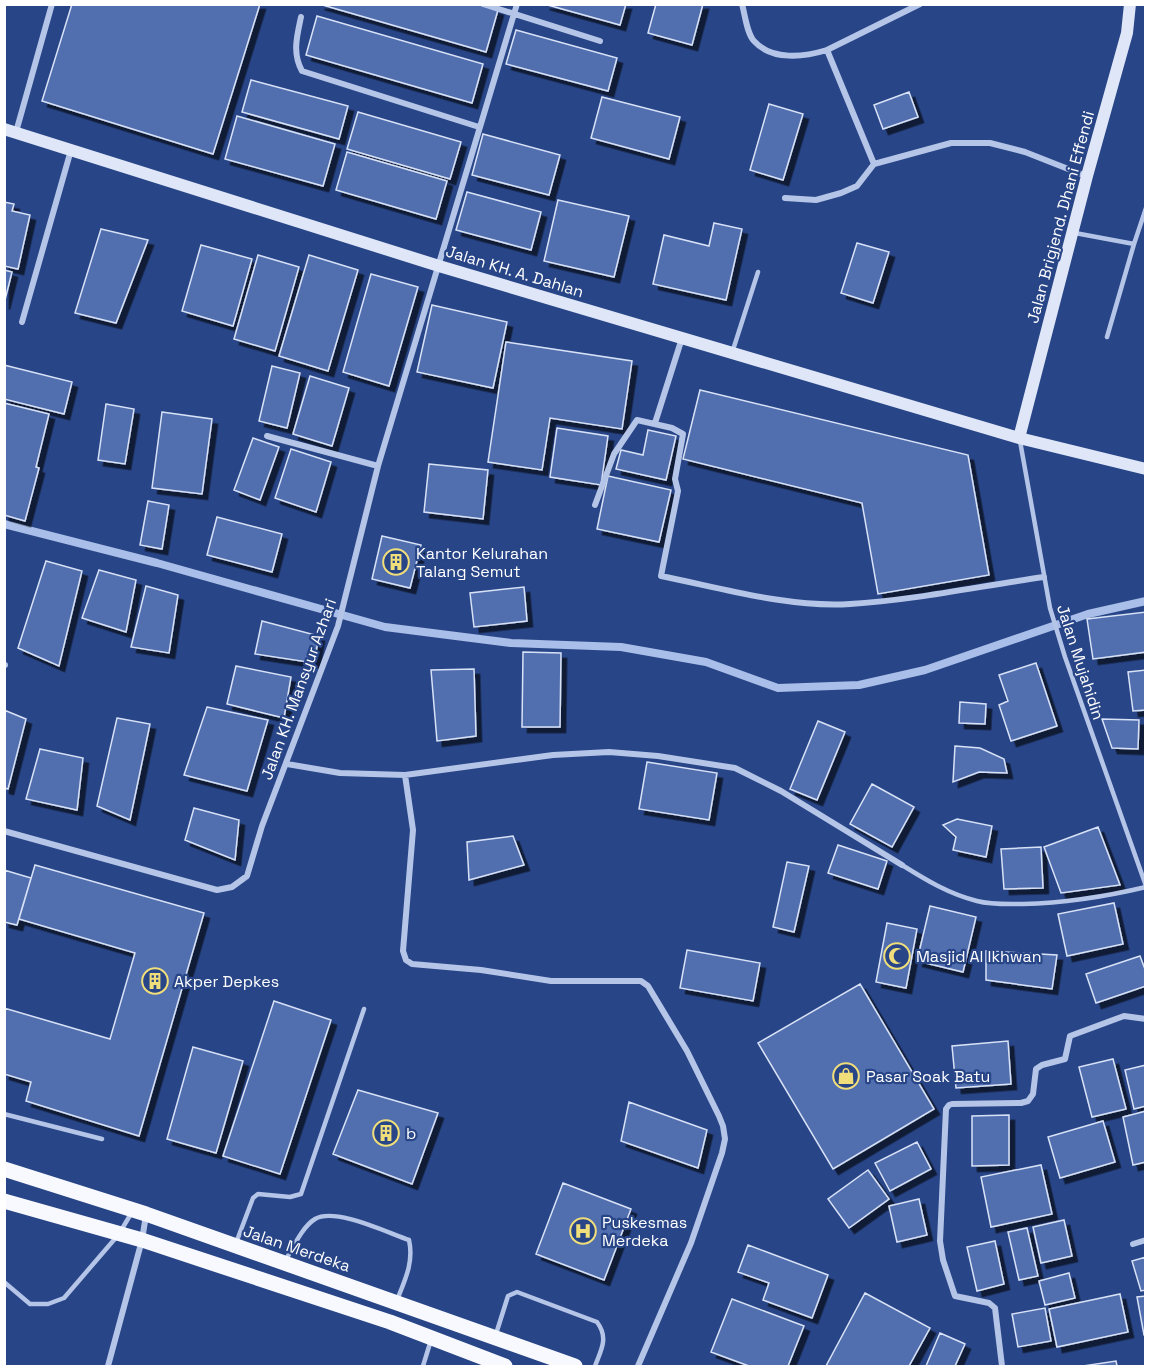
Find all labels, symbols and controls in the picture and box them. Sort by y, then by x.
street label: Jalan Brigjend. Dhani Effendi [1022,109,1099,326]
street label: Jalan KH. A. Dahlan [443,240,586,302]
place label: Kantor Kelurahan Talang Semut [416,543,548,582]
building icon: Kantor Kelurahan Talang Semut [381,547,411,577]
street label: Jalan KH. Mansyur Azhari [256,596,341,783]
street label: Jalan Mujahidin [1052,602,1109,722]
mosque icon: Masjid Al Ikhwan [882,941,912,971]
place label: Masjid Al Ikhwan [916,946,1042,967]
building icon: Akper Depkes [140,966,170,996]
place label: Akper Depkes [174,971,279,992]
shop icon: Pasar Soak Batu [831,1061,861,1091]
place label: Pasar Soak Batu [866,1066,990,1087]
building icon: b [371,1118,401,1148]
place label: b [406,1123,416,1144]
place label: Puskesmas Merdeka [602,1212,687,1251]
hospital icon: Puskesmas Merdeka [568,1216,598,1246]
street label: Jalan Merdeka [241,1220,353,1277]

